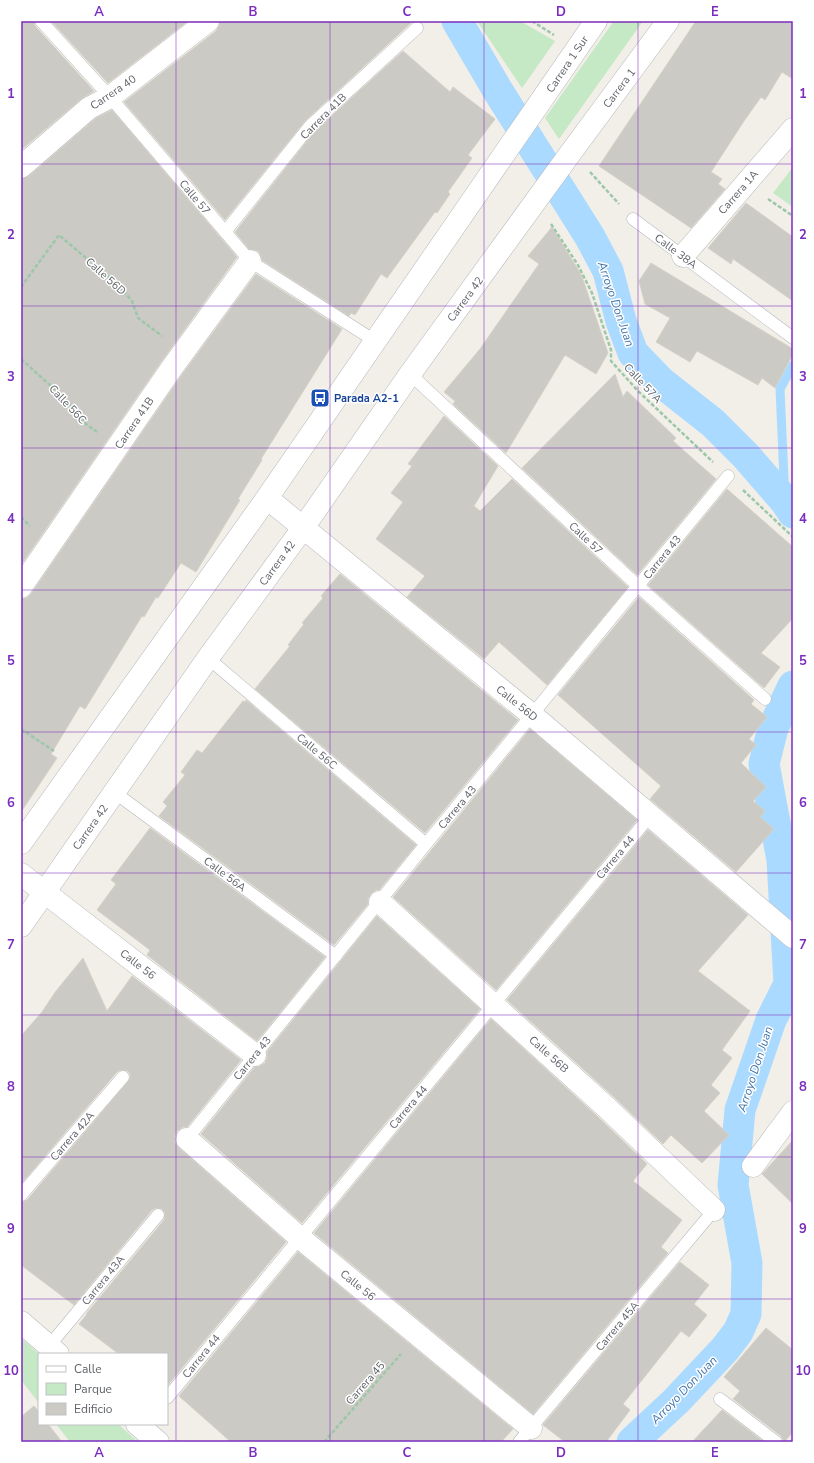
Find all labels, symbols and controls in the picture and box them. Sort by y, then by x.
text: A [94,3,104,21]
text: B [249,3,258,21]
text: C [403,3,412,21]
text: D [556,3,566,21]
text: E [711,3,719,21]
street label: Carrera 1 Sur [543,33,592,96]
street label: Carrera 1 [600,65,639,111]
street label: Carrera 40 [87,71,140,113]
text: 1 [7,85,15,103]
text: 1 [799,85,807,103]
street label: Carrera 41B [297,90,350,143]
street label: Carrera 1A [715,167,762,218]
street label: Calle 57 [176,177,214,218]
text: 2 [7,226,15,244]
text: 2 [799,226,807,244]
street label: Calle 38A [651,231,700,272]
street label: Calle 56D [82,254,129,299]
water label: Arroyo Don Juan [594,258,638,349]
street label: Carrera 42 [444,274,487,325]
street label: Calle 57A [620,360,665,407]
text: 3 [7,368,15,386]
text: 3 [799,368,807,386]
street label: Calle 56C [46,381,90,427]
bus stop icon: Parada A2-1 [309,387,331,409]
place label: Parada A2-1 [334,391,399,406]
street label: Carrera 41B [111,394,157,452]
text: 4 [7,510,15,528]
text: 4 [799,510,807,528]
street label: Calle 57 [565,519,606,558]
street label: Carrera 43 [640,532,685,582]
street label: Carrera 42 [256,538,299,589]
text: 5 [7,652,15,670]
text: 5 [799,652,807,670]
street label: Calle 56D [493,682,541,725]
street label: Calle 56C [293,730,340,773]
street label: Carrera 43 [435,782,480,832]
text: 6 [7,794,15,812]
text: 6 [799,794,807,812]
street label: Carrera 42 [69,802,112,853]
street label: Carrera 44 [593,832,638,882]
street label: Calle 56A [200,854,249,895]
text: 7 [7,936,15,954]
text: 7 [799,936,807,954]
street label: Calle 56 [117,946,159,983]
water label: Arroyo Don Juan [733,1024,776,1115]
street label: Calle 56B [526,1032,572,1076]
street label: Carrera 43 [230,1033,275,1083]
text: 8 [7,1078,15,1096]
text: 8 [799,1078,807,1096]
street label: Carrera 44 [386,1082,431,1132]
street label: Carrera 42A [47,1109,98,1164]
text: 9 [7,1220,15,1238]
text: 9 [799,1220,807,1238]
street label: Carrera 43A [79,1252,128,1309]
street label: Calle 56 [337,1267,379,1304]
street label: Carrera 45A [592,1298,643,1354]
street label: Carrera 44 [179,1331,224,1381]
water label: Arroyo Don Juan [647,1352,721,1428]
legend [38,1353,168,1425]
street label: Carrera 45 [343,1358,389,1408]
text: Calle [74,1361,102,1377]
text: 10 [3,1362,19,1380]
text: 10 [795,1362,811,1380]
text: Parque [74,1381,112,1397]
text: Edificio [74,1401,113,1417]
text: A [94,1444,104,1462]
text: B [249,1444,258,1462]
text: C [403,1444,412,1462]
text: D [556,1444,566,1462]
text: E [711,1444,719,1462]

